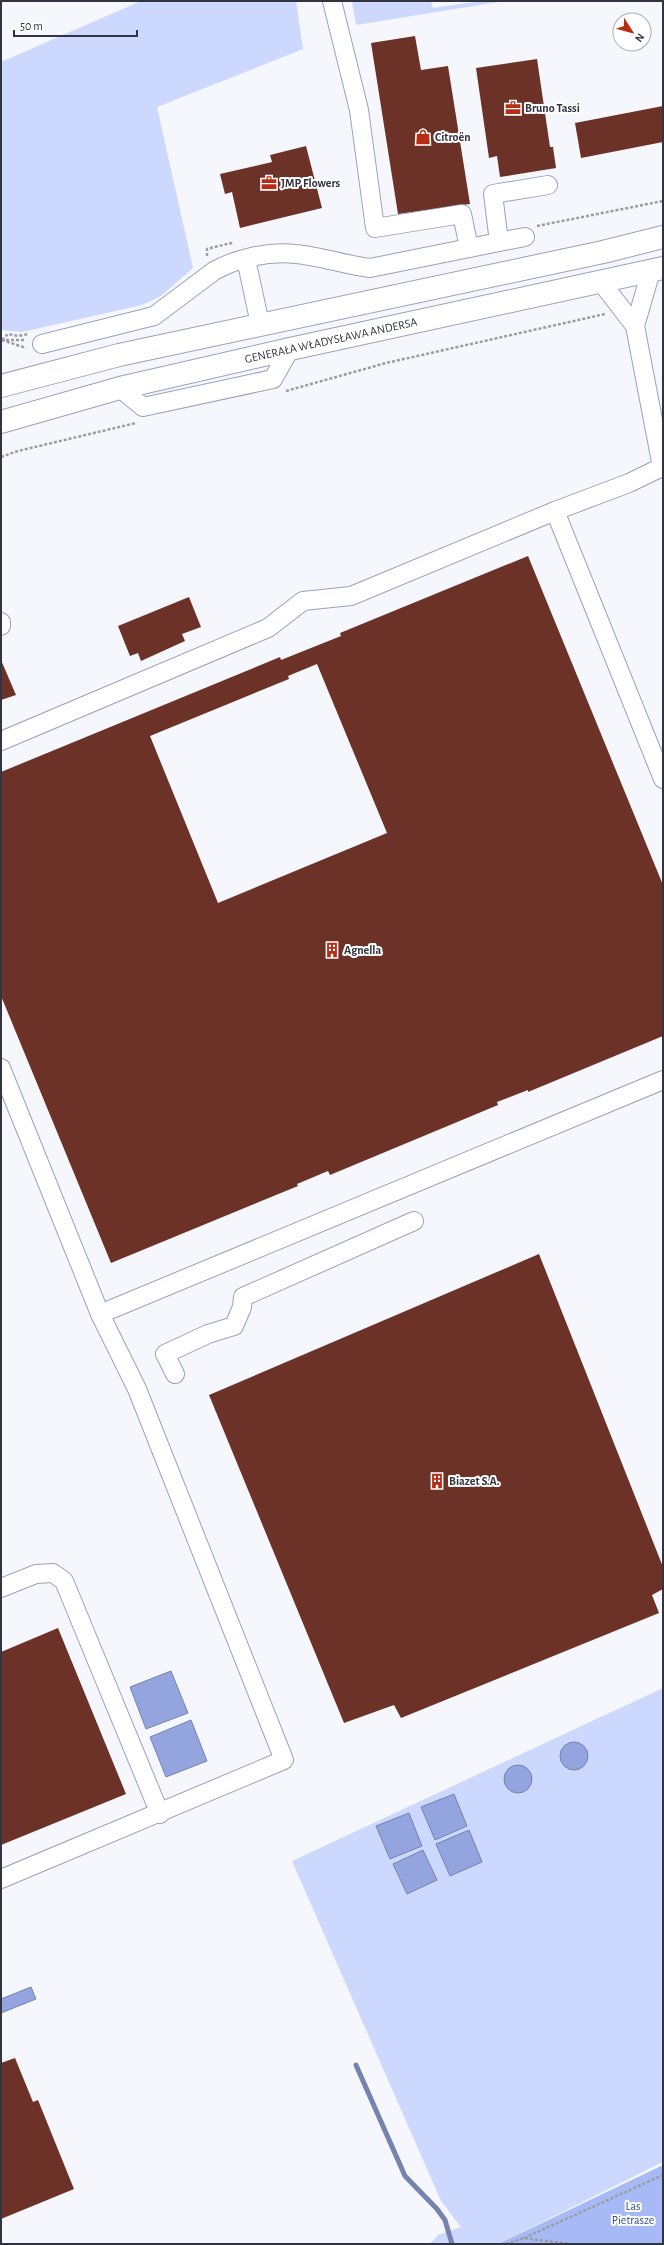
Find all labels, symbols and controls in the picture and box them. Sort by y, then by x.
scale bar [14,12,137,38]
north arrow [612,12,652,52]
text: 50 m [20,20,43,32]
text: N [633,31,646,44]
office icon: Bruno Tassi [504,99,522,117]
place label: Bruno Tassi [525,102,580,114]
shop icon: Citroën [414,128,432,146]
place label: Citroën [435,131,471,143]
office icon: JMP Flowers [260,174,278,192]
place label: JMP Flowers [281,177,341,189]
street label: GENERAŁA WŁADYSŁAWA ANDERSA [244,316,418,365]
building icon: Agnella [323,941,341,959]
place label: Agnella [344,944,381,956]
building icon: Biazet S.A. [428,1472,446,1490]
place label: Biazet S.A. [449,1475,500,1487]
park label: Las Pietrasze [612,2200,654,2226]

